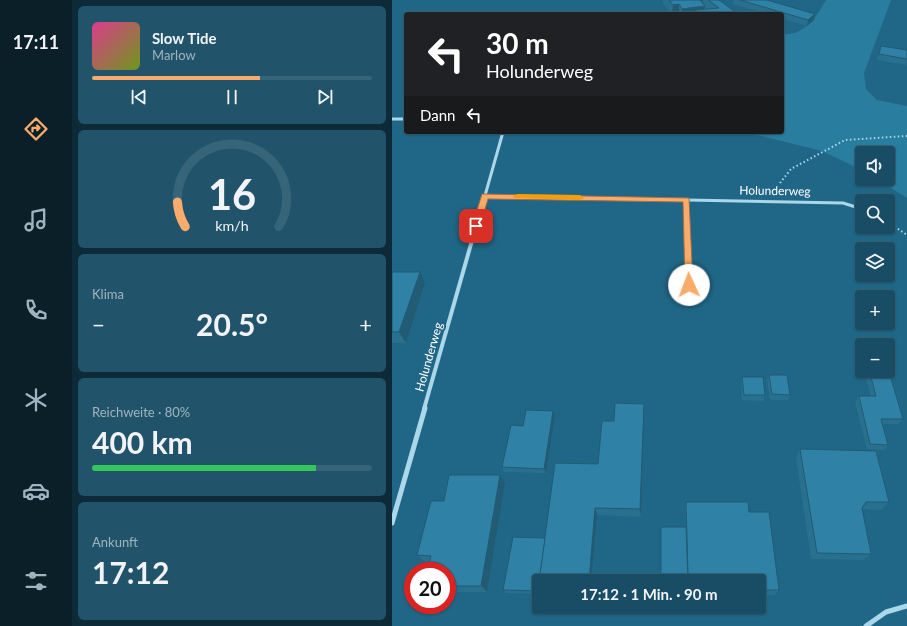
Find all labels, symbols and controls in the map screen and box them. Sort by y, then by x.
text: 30 m [486,26,549,60]
icon: left [420,28,472,80]
text: Slow Tide [152,29,217,47]
text: 17:11 [13,31,59,53]
text: Marlow [152,47,196,63]
text: Holunderweg [486,60,593,82]
icon: previous [128,86,150,108]
icon: pause [221,86,243,108]
icon: next [314,86,336,108]
icon: left [463,104,485,126]
text: Dann [420,106,455,124]
icon: directions [22,115,50,143]
map controls [855,146,895,378]
button: sound [855,146,895,186]
text: 16 [208,169,256,219]
street label: Holunderweg [739,182,811,199]
button: search [855,194,895,234]
icon: music [22,206,50,234]
pin [459,209,493,243]
icon: arrive [465,215,487,237]
text: km/h [215,217,249,234]
button: layers [855,242,895,282]
position arrow [668,264,710,306]
text: Klima [92,286,124,302]
button: + [855,290,895,330]
icon: phone [22,296,50,324]
text: 20.5° [196,306,268,342]
text: − [92,311,105,338]
text: + [359,311,372,338]
street label: Holunderweg [411,321,446,393]
button: − [855,338,895,378]
icon: climate [22,386,50,414]
text: Reichweite · 80% [92,404,190,420]
text: 400 km [92,424,193,460]
icon: car [22,477,50,505]
text: Ankunft [92,534,138,550]
text: 17:12 [92,554,169,590]
speed limit sign: 20 [404,562,456,614]
icon: filters [22,567,50,595]
text: 17:12 · 1 Min. · 90 m [580,585,718,603]

